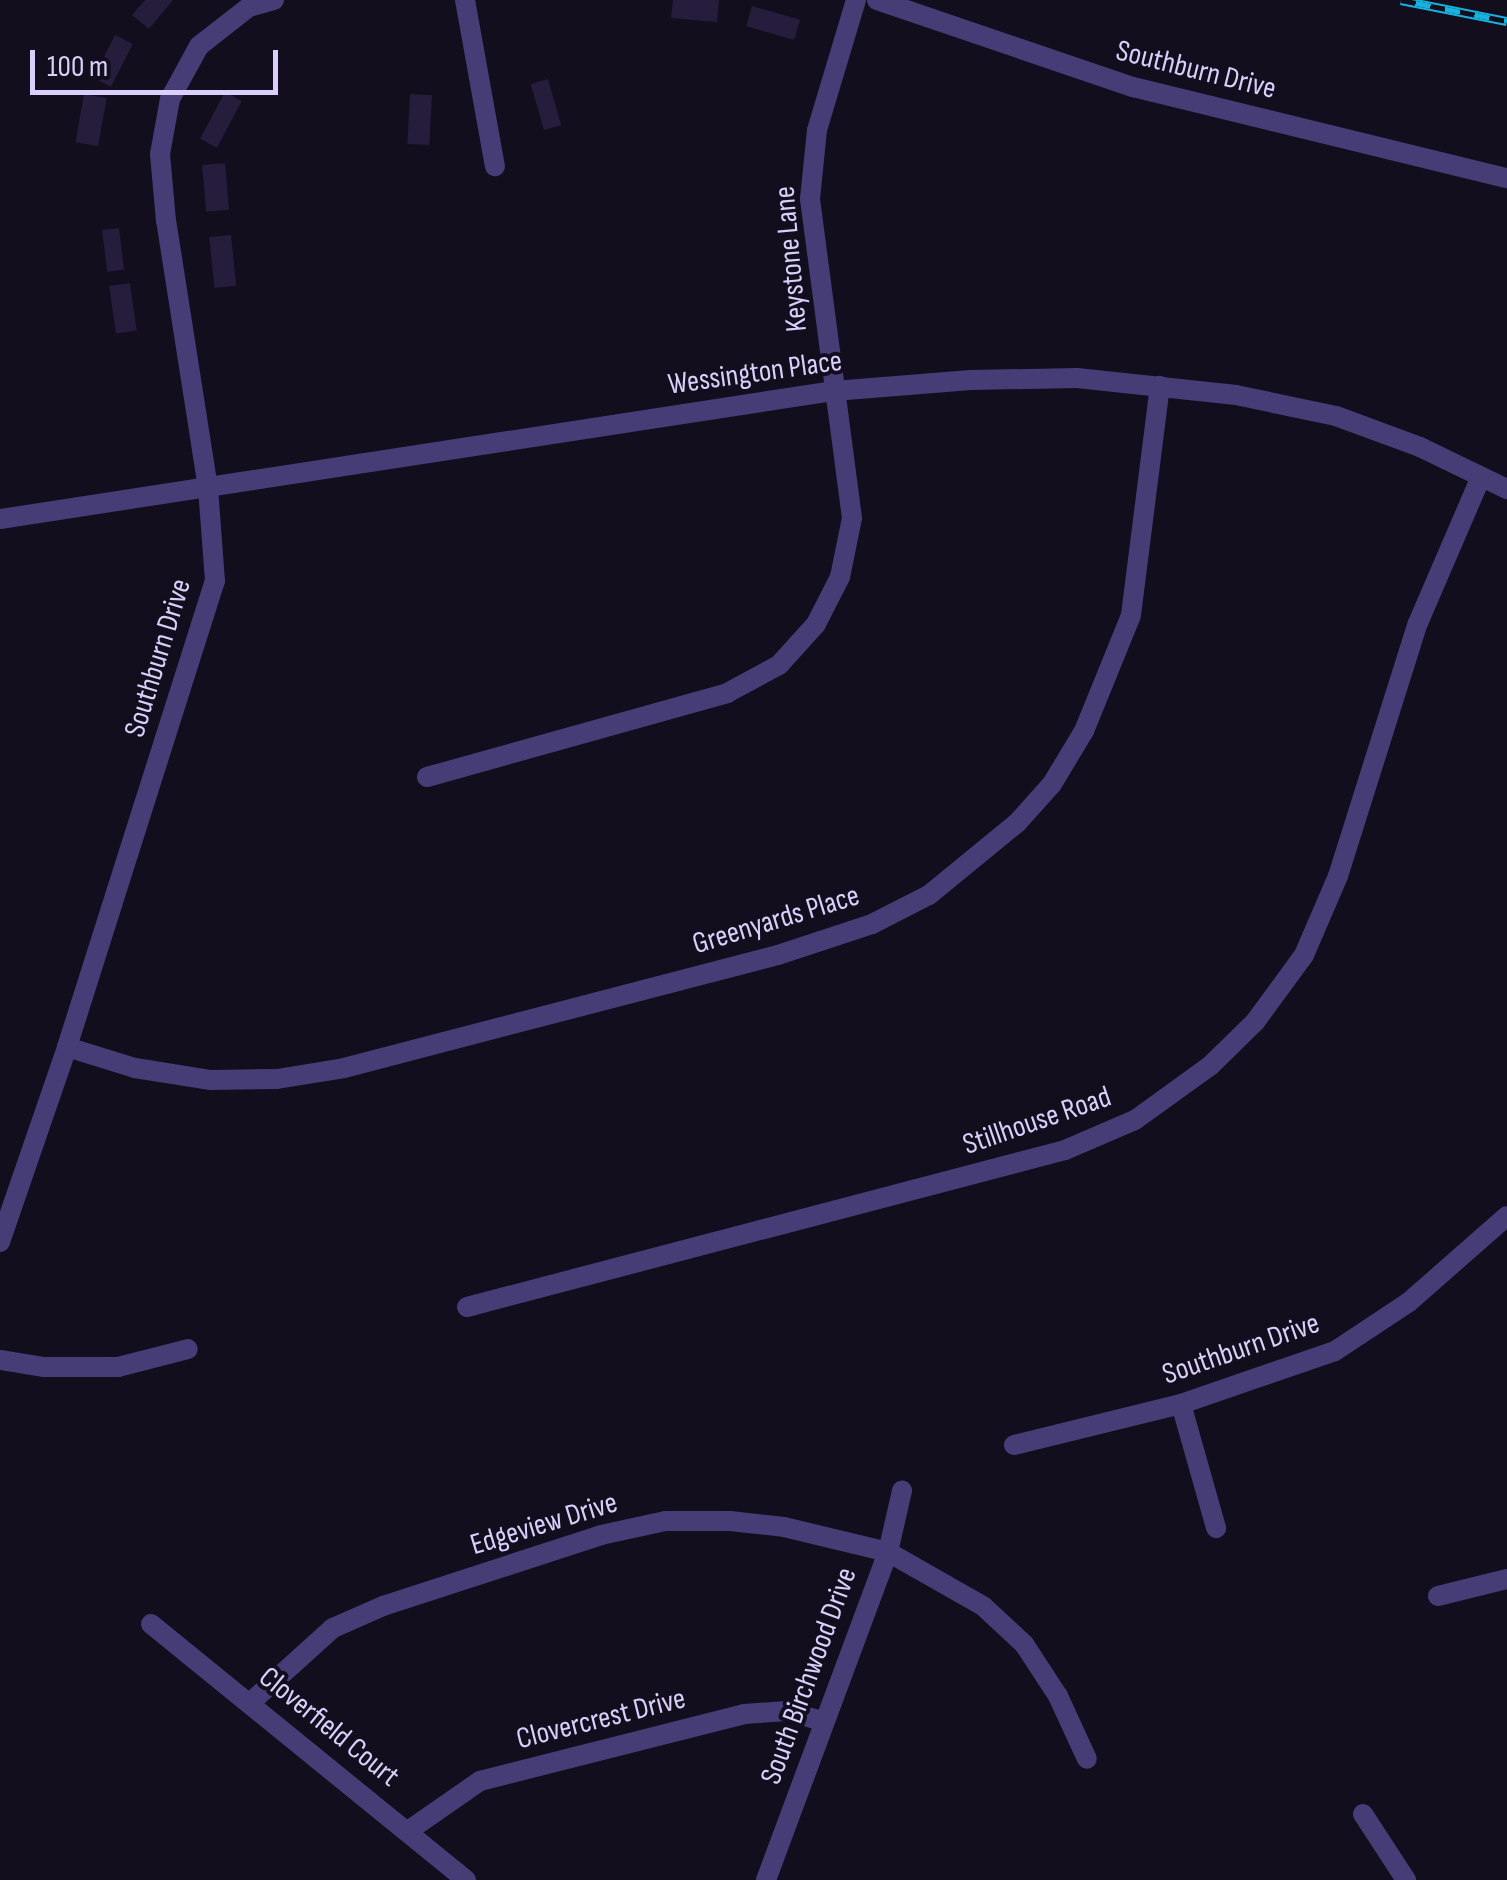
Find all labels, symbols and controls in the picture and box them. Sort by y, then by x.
scale bar [35,30,282,92]
street label: Southburn Drive [1112,33,1280,107]
text: 100 m [47,49,108,85]
street label: Keystone Lane [767,185,815,333]
street label: Wessington Place [666,343,844,403]
street label: Southburn Drive [117,575,199,741]
street label: Greenyards Place [688,878,864,962]
street label: Stillhouse Road [958,1079,1116,1163]
street label: Southburn Drive [1158,1305,1324,1393]
street label: Edgeview Drive [466,1485,622,1563]
street label: South Birchwood Drive [753,1563,865,1789]
street label: Cloverfield Court [252,1659,406,1795]
street label: Clovercrest Drive [513,1681,689,1757]

